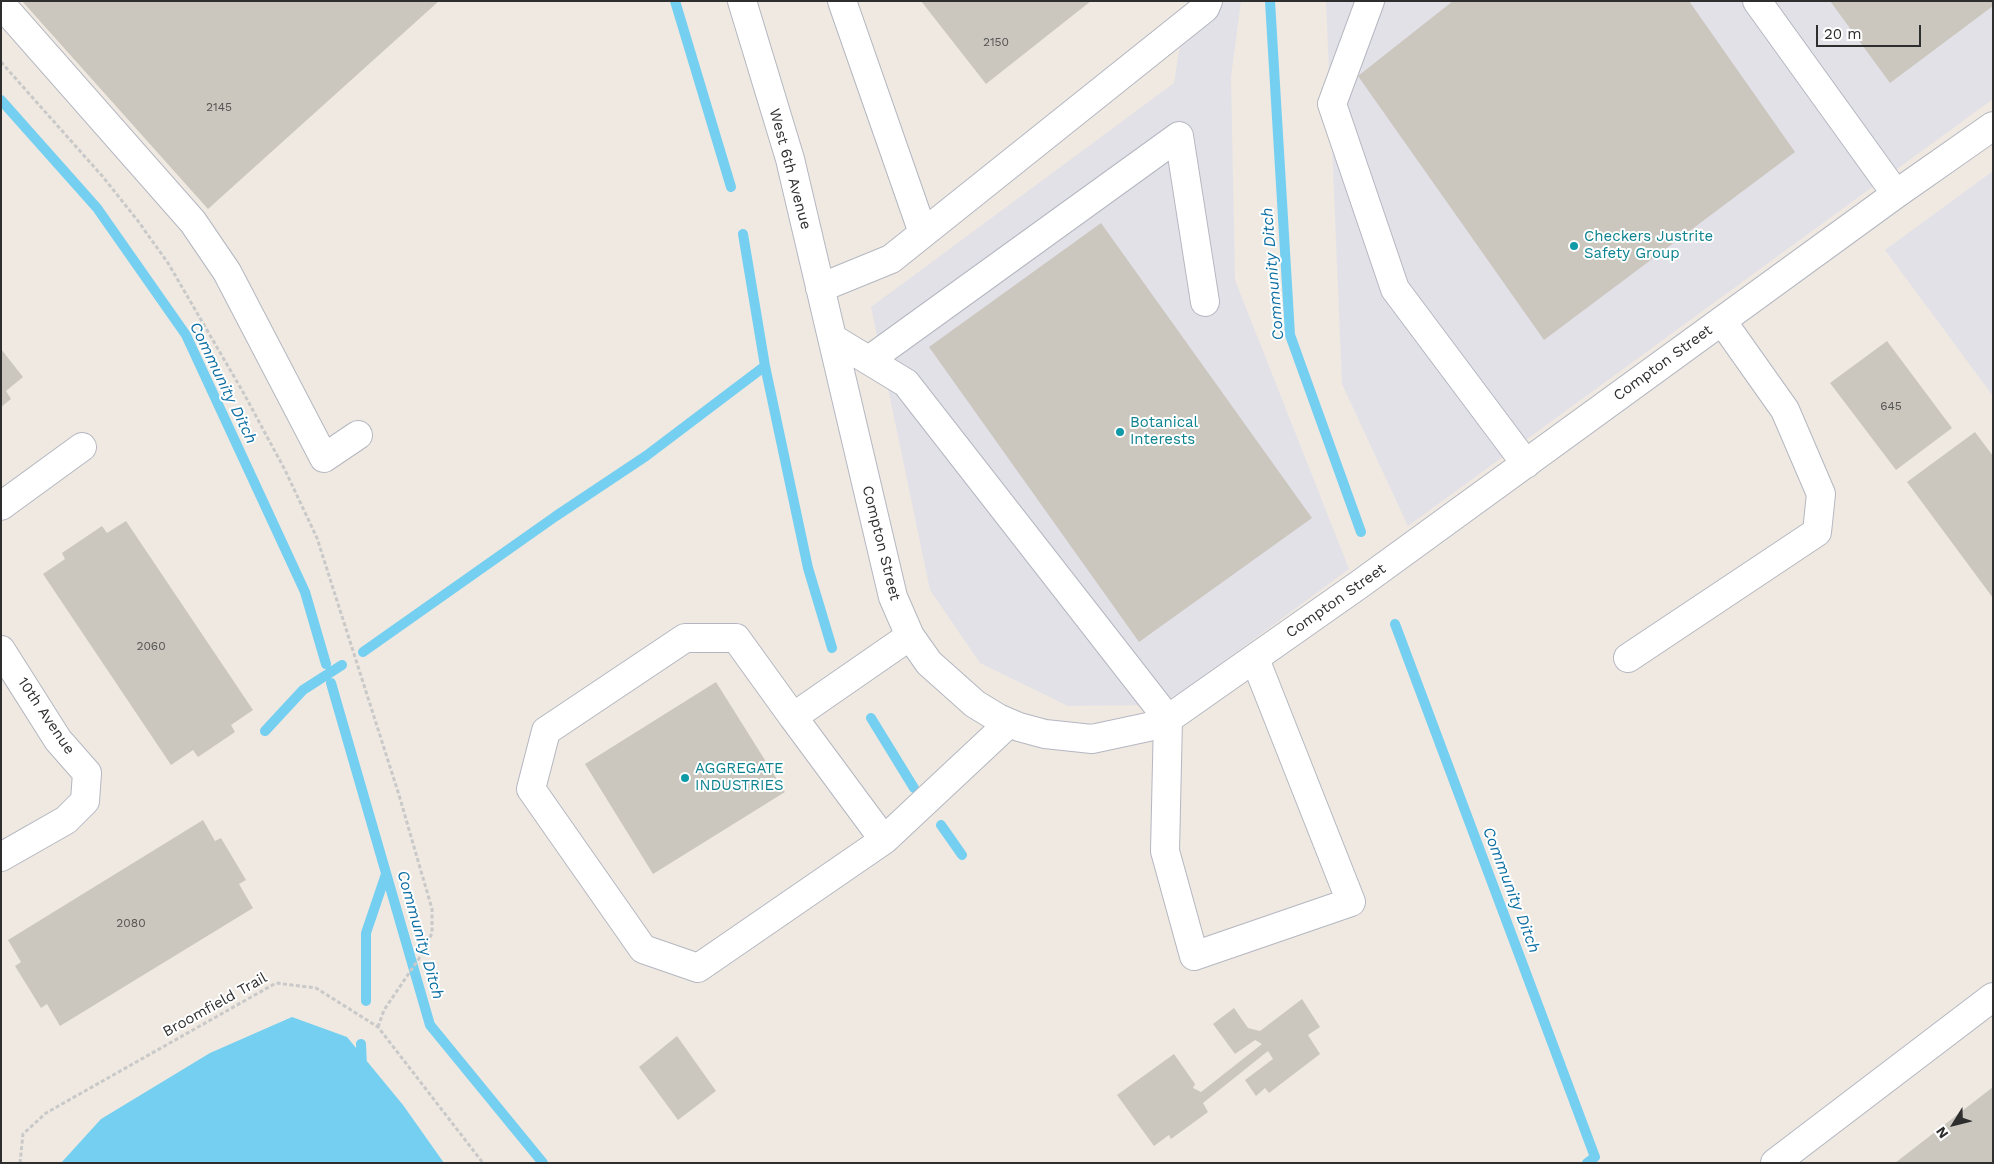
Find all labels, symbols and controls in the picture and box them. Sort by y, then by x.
scale bar [1819,15,1924,47]
text: 20 m [1824,25,1862,43]
house number: 2150 [983,35,1009,49]
house number: 2145 [206,100,232,114]
street label: West 6th Avenue [765,106,815,232]
water label: Community Ditch [1258,207,1288,341]
place label: Checkers Justrite Safety Group [1584,228,1713,263]
marker: Checkers Justrite Safety Group [1568,240,1580,252]
water label: Community Ditch [185,319,261,447]
street label: Compton Street [1610,321,1716,405]
house number: 645 [1880,399,1902,413]
place label: Botanical Interests [1130,414,1198,449]
marker: Botanical Interests [1114,426,1126,438]
street label: Compton Street [858,484,904,602]
street label: Compton Street [1283,560,1389,642]
house number: 2060 [136,639,166,653]
street label: 10th Avenue [14,674,78,758]
place label: AGGREGATE INDUSTRIES [695,760,784,795]
marker: AGGREGATE INDUSTRIES [679,772,691,784]
water label: Community Ditch [1478,824,1544,956]
water label: Community Ditch [392,868,448,1002]
house number: 2080 [116,916,146,930]
street label: Broomfield Trail [160,969,270,1041]
north arrow [1929,1099,1979,1149]
text: N [1932,1124,1951,1142]

